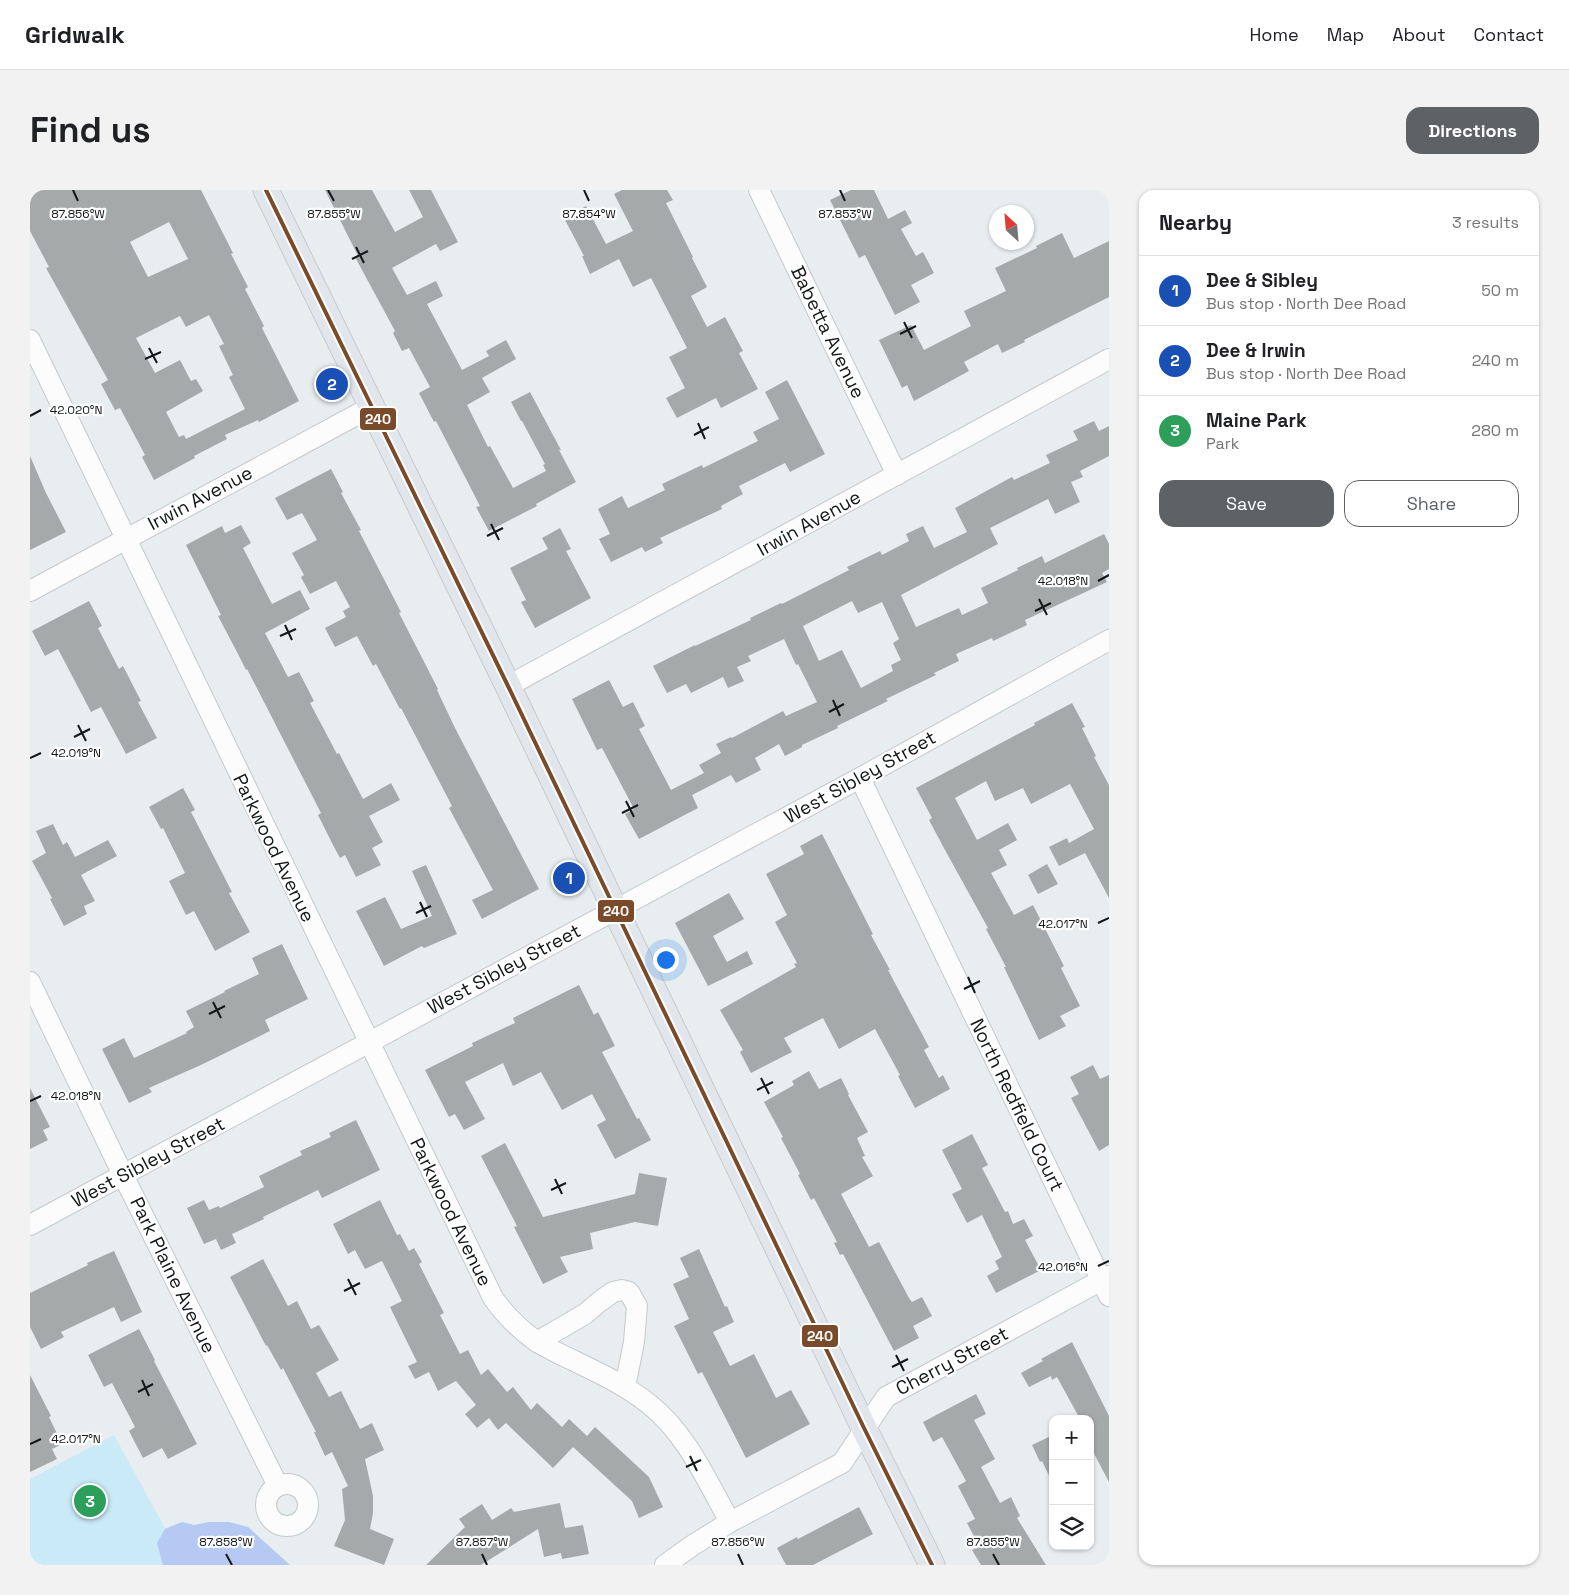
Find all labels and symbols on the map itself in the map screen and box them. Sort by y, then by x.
north arrow [989,205,1034,250]
text: 87.856°W [51,206,105,222]
text: 87.855°W [307,206,361,222]
text: 87.854°W [562,206,616,222]
text: 87.853°W [818,206,872,222]
street label: Babetta Avenue [785,262,871,402]
pin: 2 [316,365,348,403]
text: 42.020°N [50,402,102,418]
line badge: 240 [359,407,397,431]
text: 240 [365,410,391,428]
street label: Irwin Avenue [143,460,257,536]
street label: Irwin Avenue [753,484,865,562]
text: 42.018°N [1038,573,1088,589]
street label: West Sibley Street [780,725,940,829]
text: 42.019°N [51,745,101,761]
street label: Parkwood Avenue [227,770,321,926]
pin: 1 [553,859,585,897]
line badge: 240 [597,899,635,923]
text: 240 [603,902,629,920]
text: 42.017°N [1038,916,1088,932]
street label: West Sibley Street [423,918,585,1020]
your location [653,947,679,973]
street label: North Redfield Court [964,1014,1070,1196]
text: 42.018°N [51,1088,101,1104]
street label: West Sibley Street [67,1111,229,1213]
street label: Parkwood Avenue [404,1134,498,1290]
street label: Park Plaine Avenue [124,1193,222,1357]
text: 42.016°N [1038,1259,1088,1275]
street label: Cherry Street [891,1321,1013,1401]
line badge: 240 [801,1324,839,1348]
text: 240 [807,1327,833,1345]
text: 42.017°N [51,1431,101,1447]
pin: 3 [74,1482,106,1520]
text: 87.858°W [199,1534,253,1550]
text: 87.857°W [456,1534,509,1550]
text: 87.856°W [711,1534,765,1550]
text: 87.855°W [966,1534,1020,1550]

